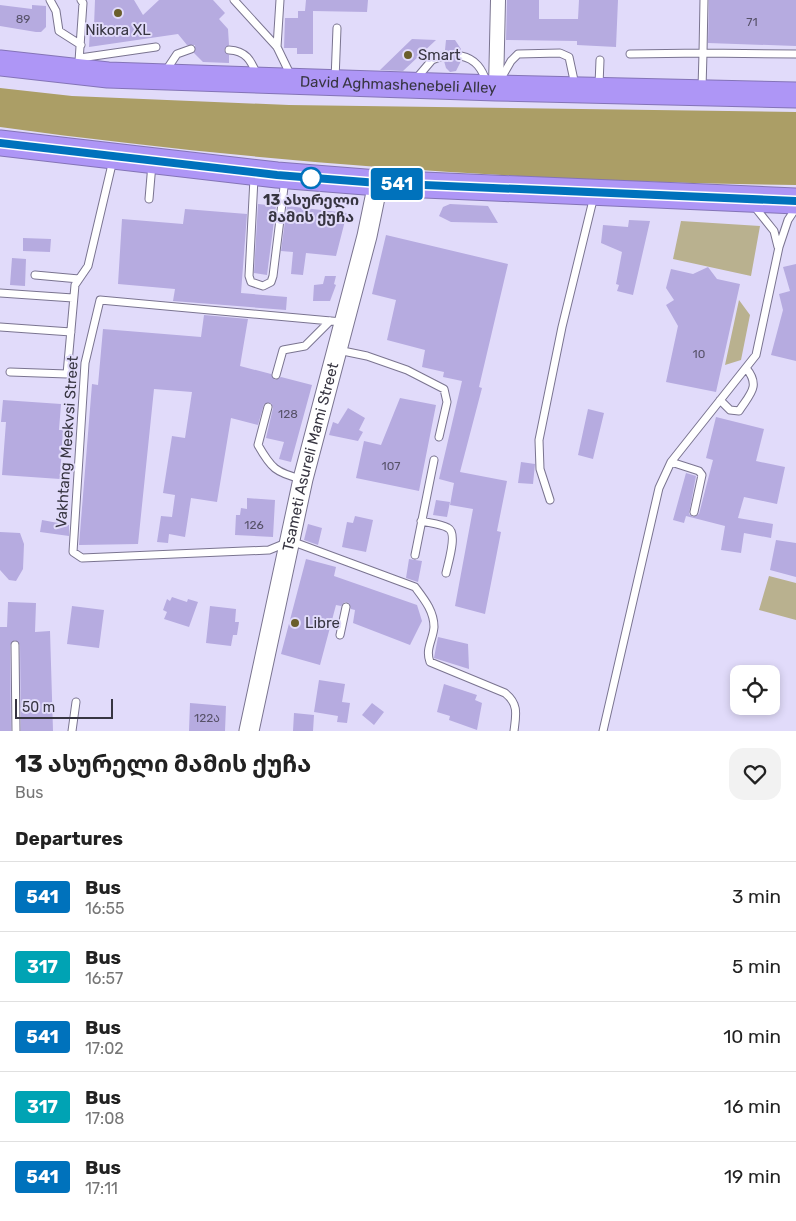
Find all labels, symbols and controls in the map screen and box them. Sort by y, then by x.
marker: Nikora XL [112,7,124,19]
house number: 89 [16,12,30,26]
house number: 71 [746,15,758,29]
place label: Nikora XL [85,21,151,39]
place label: Smart [418,46,461,64]
marker: Smart [402,49,414,61]
street label: David Aghmashenebeli Alley [300,72,497,97]
marker: 13 ასურელი მამის ქუჩა [300,167,322,189]
line badge: 541 [368,168,426,200]
text: 541 [381,173,413,195]
place label: 13 ასურელი მამის ქუჩა [263,191,359,226]
house number: 10 [693,347,705,361]
street label: Vakhtang Meekvsi Street [52,355,82,529]
street label: Tsameti Asureli Mami Street [279,360,342,553]
house number: 128 [278,407,298,421]
house number: 107 [382,459,400,473]
house number: 126 [244,518,264,532]
place label: Libre [305,614,340,632]
marker: Libre [289,617,301,629]
map controls [730,665,780,715]
button: locate [730,665,780,715]
scale bar [15,696,112,719]
text: 50 m [22,699,55,716]
house number: 122ა [194,711,220,725]
button: heart [729,748,781,800]
text: 13 ასურელი მამის ქუჩა [15,750,311,778]
text: Bus [15,783,43,802]
text: Departures [15,827,123,850]
text: Bus [85,876,121,899]
text: 3 min [732,885,781,908]
text: 541 [26,886,59,908]
text: 16:55 [85,899,125,918]
text: Bus [85,946,121,969]
text: 5 min [732,955,781,978]
text: 317 [27,956,58,978]
text: 16:57 [85,969,123,988]
text: Bus [85,1016,121,1039]
text: 10 min [723,1025,781,1048]
text: 541 [26,1026,59,1048]
text: 17:02 [85,1039,124,1058]
text: Bus [85,1086,121,1109]
text: 16 min [724,1095,781,1118]
text: 317 [27,1096,58,1118]
text: 17:08 [85,1109,125,1128]
text: Bus [85,1156,121,1179]
text: 19 min [724,1165,781,1188]
text: 541 [26,1166,59,1188]
text: 17:11 [85,1179,118,1198]

